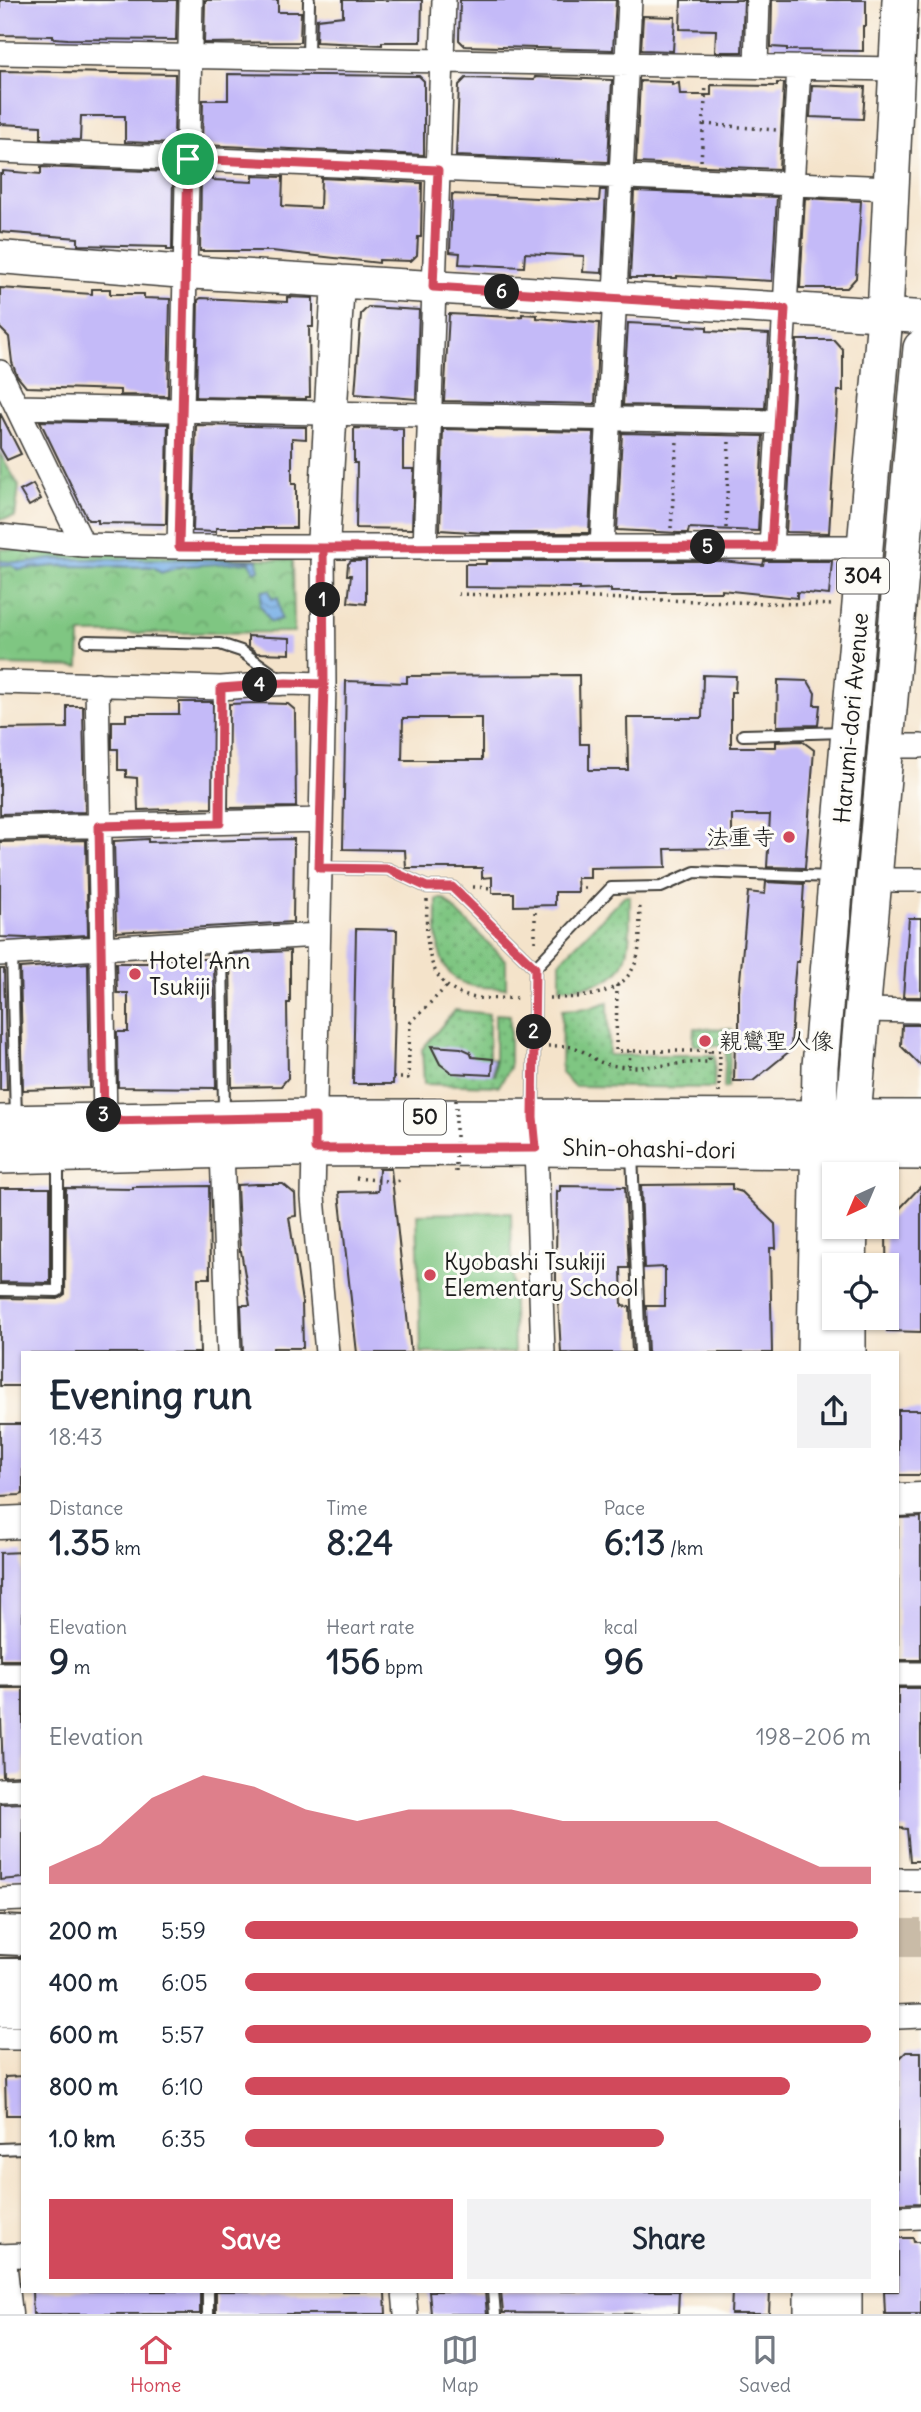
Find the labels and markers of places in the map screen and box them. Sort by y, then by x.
pin [158,129,218,189]
pin: 6 [484,274,520,310]
pin: 5 [690,530,726,564]
pin: 1 [306,582,340,618]
pin: 4 [243,668,278,702]
place label: 法重寺 [706,822,775,851]
marker: 法重寺 [781,829,797,845]
place label: Hotel Ann Tsukiji [149,946,250,1001]
marker: Hotel Ann Tsukiji [127,966,143,982]
pin: 2 [516,1014,552,1050]
place label: 親鸞聖人像 [719,1026,834,1055]
marker: 親鸞聖人像 [697,1033,713,1049]
pin: 3 [86,1098,122,1132]
place label: Kyobashi Tsukiji Elementary School [444,1247,638,1302]
marker: Kyobashi Tsukiji Elementary School [422,1267,438,1283]

